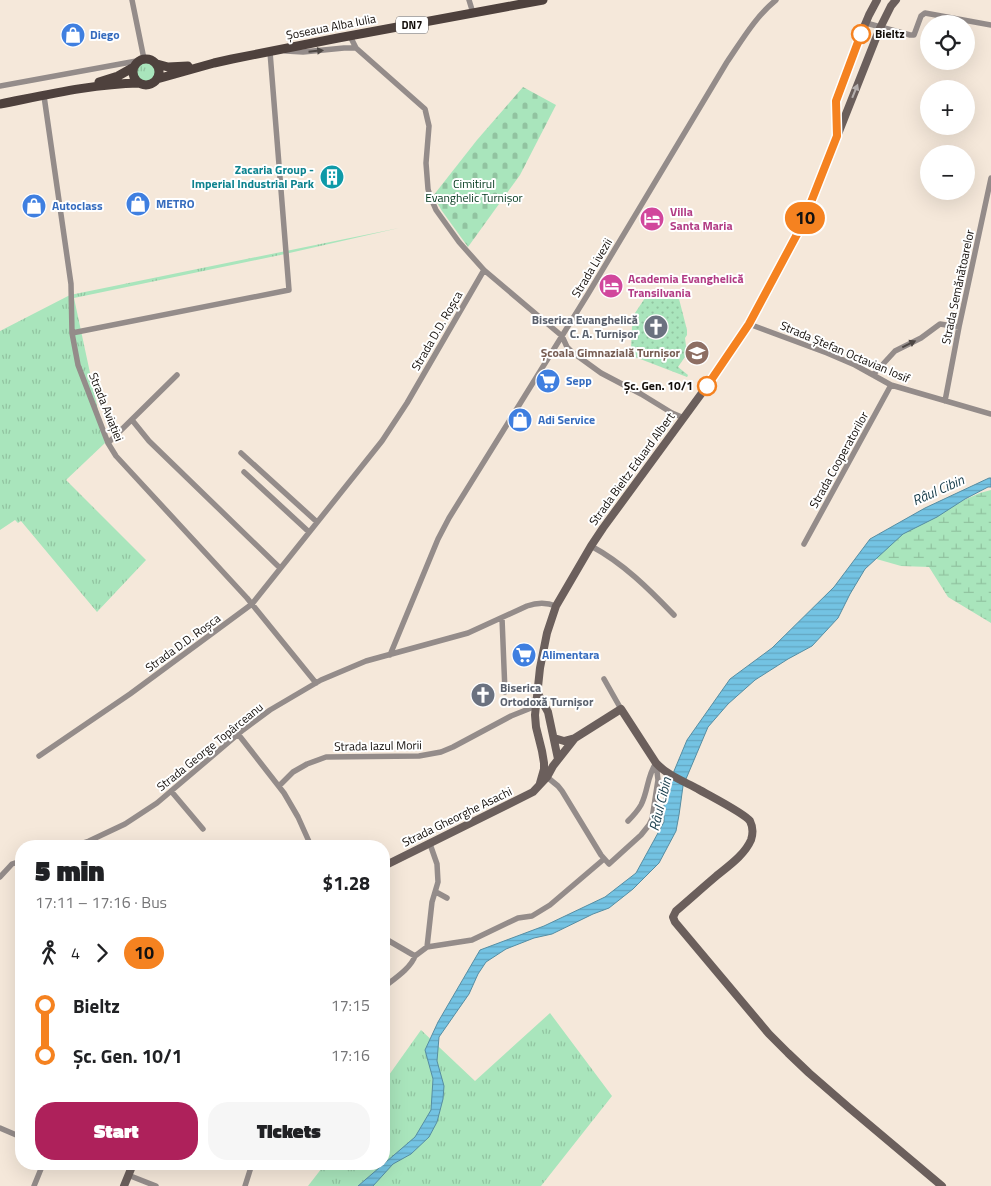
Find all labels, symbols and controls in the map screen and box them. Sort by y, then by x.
street label: Șoseaua Alba Iulia [284,8,377,45]
map controls [920,15,975,200]
button: locate [920,15,975,70]
road number: DN7 [396,16,428,34]
shop icon: Diego [60,22,86,48]
marker: Bieltz [851,24,871,44]
place label: Bieltz [875,24,905,43]
place label: Diego [90,25,120,44]
one-way arrow [308,47,324,55]
button: + [920,80,975,135]
one-way arrow [851,83,859,98]
button: − [920,145,975,200]
place label: Zacaria Group - Imperial Industrial Park [192,160,315,193]
building icon: Zacaria Group - Imperial Industrial Park [319,164,345,190]
park label: Cimitirul Evanghelic Turnișor [425,174,523,207]
shop icon: METRO [125,191,151,217]
shop icon: Autoclass [21,193,47,219]
place label: METRO [156,194,195,213]
place label: Autoclass [52,196,103,215]
place label: Villa Santa Maria [670,202,733,235]
line badge: 10 [782,202,828,234]
text: 10 [795,204,815,231]
hotel icon: Villa Santa Maria [639,206,665,232]
street label: Strada Semănătoarelor [936,228,979,346]
street label: Strada Livezii [566,234,617,301]
place label: Academia Evanghelică Transilvania [628,269,744,302]
hotel icon: Academia Evanghelică Transilvania [598,273,624,299]
street label: Strada D.D. Roșca [406,287,467,374]
place label: Biserica Evanghelică C. A. Turnișor [532,310,639,343]
church icon: Biserica Evanghelică C. A. Turnișor [643,314,669,340]
street label: Strada Ștefan Octavian Iosif [777,315,913,388]
school or university icon: Școala Gimnazială Turnișor [684,340,710,366]
one-way arrow [902,340,916,348]
place label: Școala Gimnazială Turnișor [541,343,681,362]
supermarket icon: Sepp [535,368,561,394]
street label: Strada Aviației [84,370,129,444]
place label: Sepp [566,371,592,390]
place label: Șc. Gen. 10/1 [624,376,693,395]
marker: Șc. Gen. 10/1 [697,376,717,396]
shop icon: Adi Service [507,407,533,433]
street label: Strada Bieltz Eduard Albert [584,408,680,529]
street label: Strada Cooperatorilor [804,408,873,512]
place label: Adi Service [538,410,595,429]
water label: Râul Cibin [909,468,968,510]
street label: Strada D.D. Roșca [141,609,224,676]
supermarket icon: Alimentara [511,642,537,668]
place label: Alimentara [542,645,599,664]
place label: Biserica Ortodoxă Turnișor [500,678,594,711]
church icon: Biserica Ortodoxă Turnișor [470,682,496,708]
street label: Strada George Topârceanu [152,698,267,796]
street label: Strada Iazul Morii [334,735,422,756]
water label: Râul Cibin [643,774,677,833]
street label: Strada Gheorghe Asachi [398,782,515,851]
text: 5 min [35,849,105,892]
text: $1.28 [323,868,370,897]
text: 17:11 – 17:16 · Bus [35,890,167,914]
icon: walk [35,939,63,967]
icon: forward [88,939,116,967]
text: 10 [134,939,154,966]
text: 4 [71,941,80,965]
text: Bieltz [73,991,120,1020]
text: 17:15 [331,993,370,1017]
text: Șc. Gen. 10/1 [73,1041,182,1070]
text: 17:16 [331,1043,370,1067]
button: Start [35,1102,198,1160]
button: Tickets [208,1102,370,1160]

